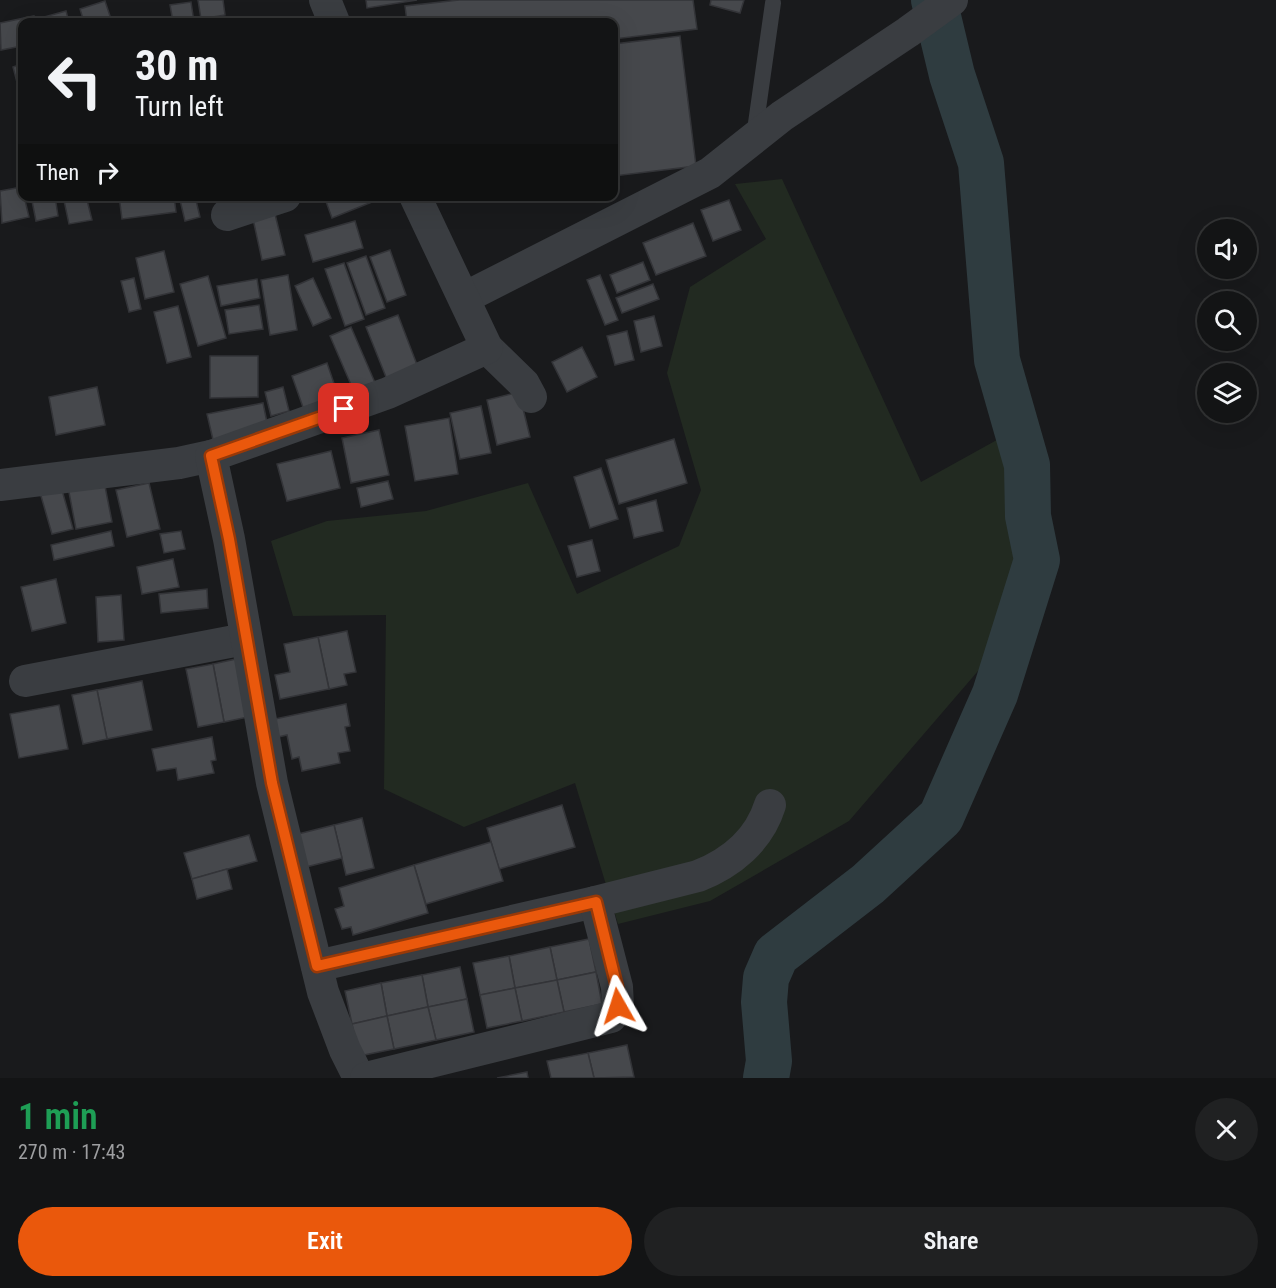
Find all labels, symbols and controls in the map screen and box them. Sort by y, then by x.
text: 30 m [135,41,218,90]
icon: left [36,42,114,120]
text: Turn left [135,91,224,123]
icon: right [91,156,124,189]
text: Then [36,160,79,185]
map controls [1197,219,1257,423]
button: sound [1197,219,1257,279]
button: search [1197,291,1257,351]
button: layers [1197,363,1257,423]
pin [318,383,369,434]
icon: arrive [327,392,360,425]
position arrow [586,974,650,1038]
text: 1 min [18,1096,98,1138]
button: close [1195,1098,1258,1161]
text: 270 m · 17:43 [18,1140,125,1164]
button: Exit [18,1207,632,1276]
button: Share [644,1207,1258,1276]

